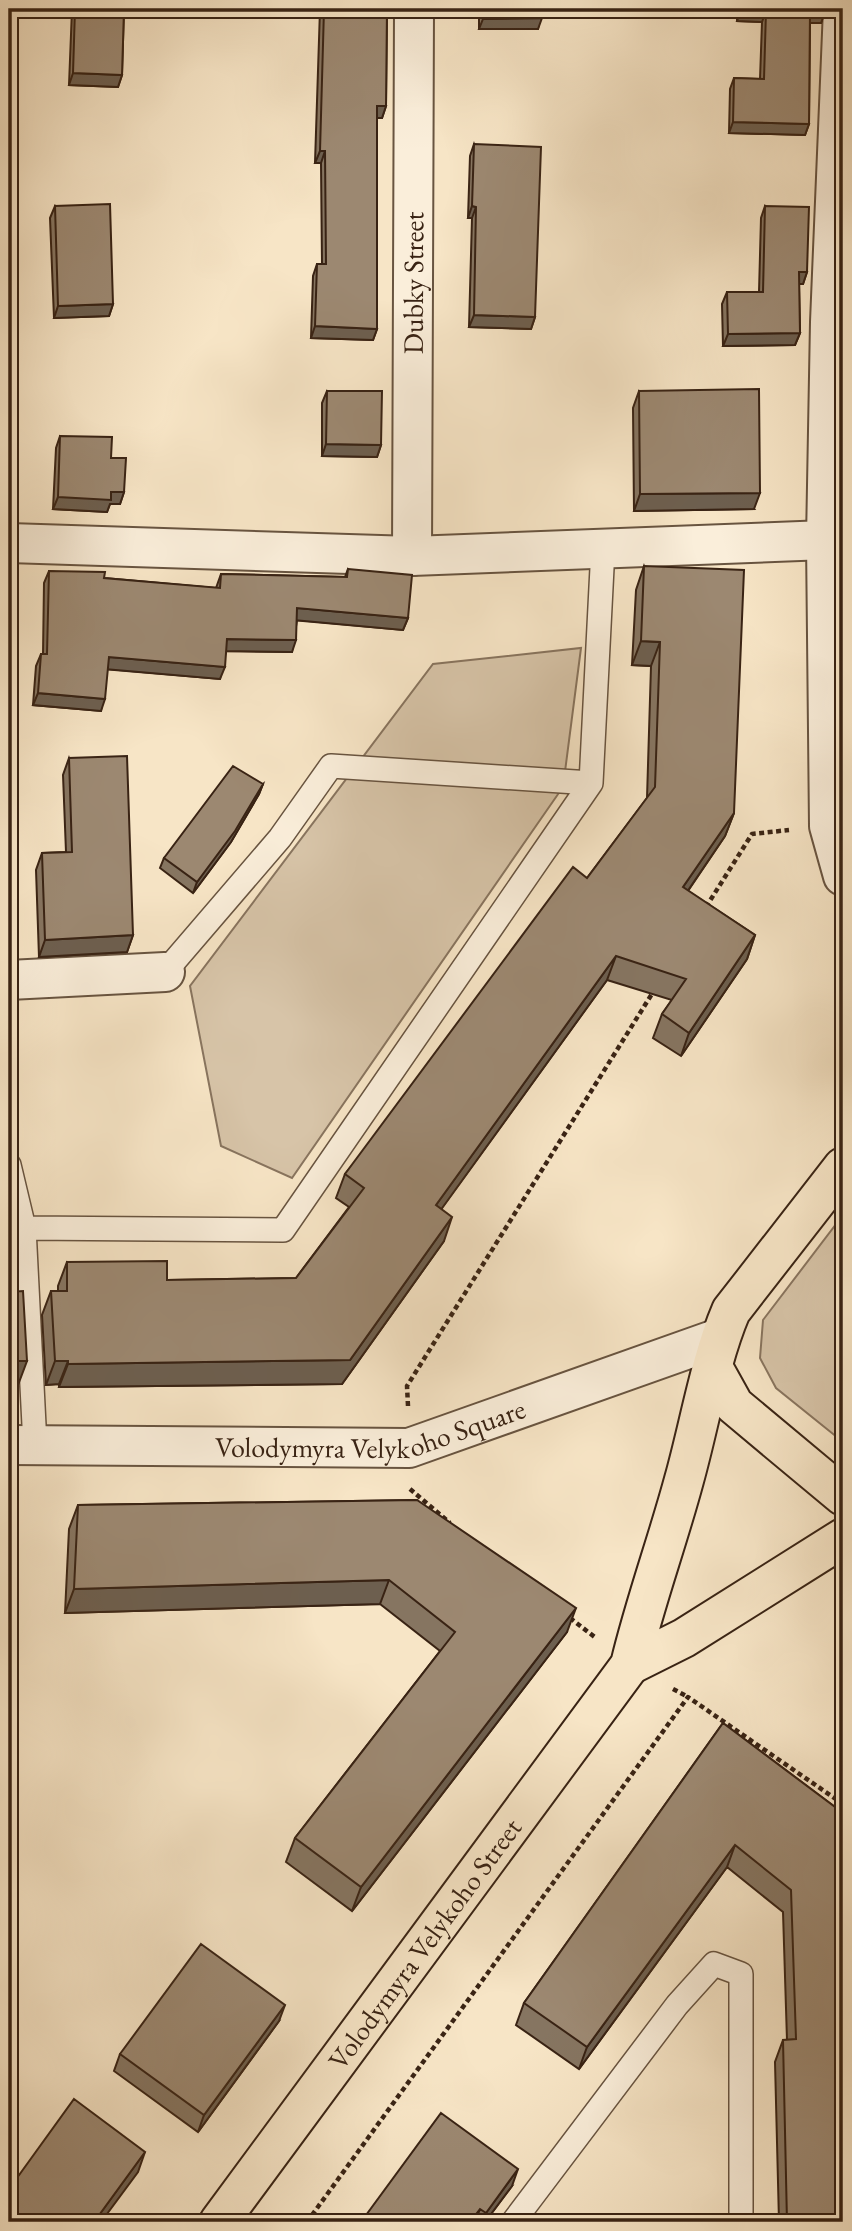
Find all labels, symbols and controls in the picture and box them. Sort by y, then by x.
street label: Dubky Street [395,211,431,354]
street label: Volodymyra Velykoho Square [215,1390,530,1466]
street label: Volodymyra Velykoho Street [320,1811,529,2076]

